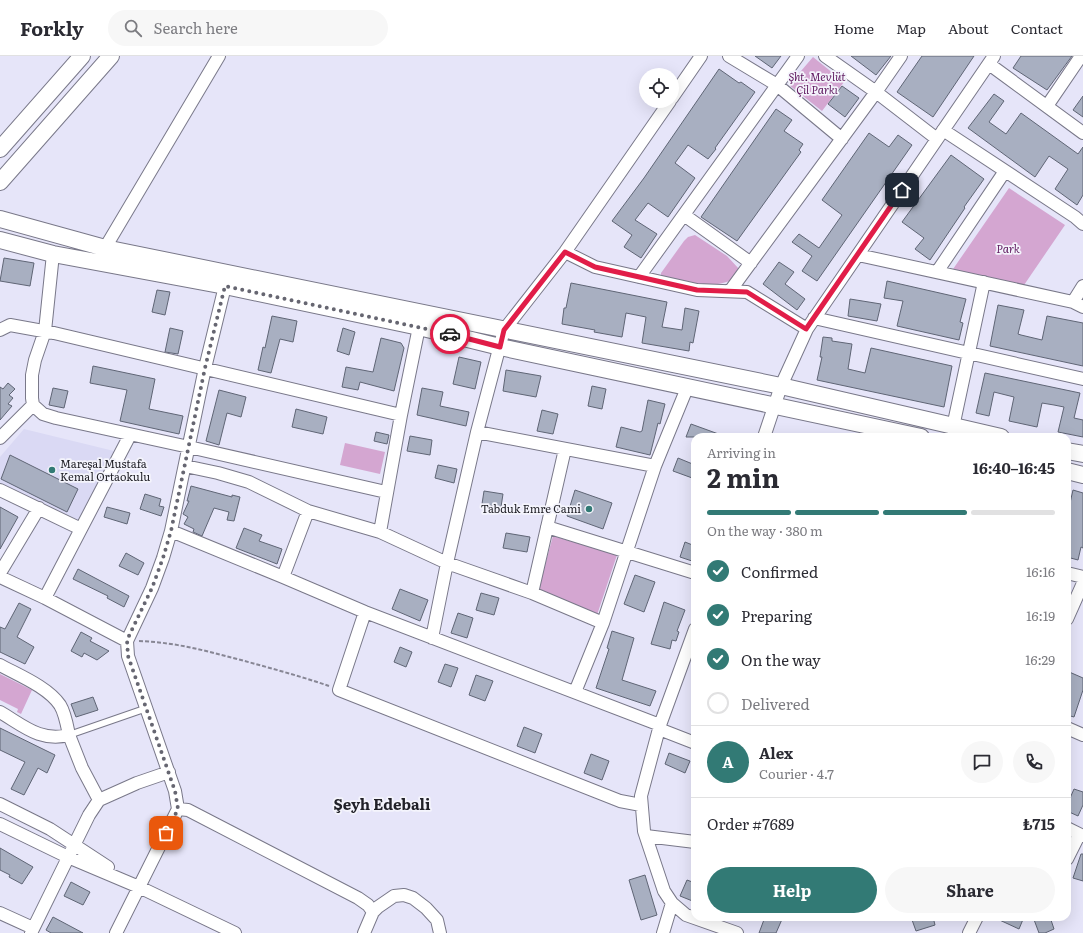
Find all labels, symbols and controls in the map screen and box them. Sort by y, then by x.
search box [108,10,388,46]
text: Forkly [20,14,84,42]
text: Search here [154,16,238,39]
icon: search [122,17,144,39]
text: Home [834,18,874,38]
text: Map [896,18,926,38]
text: About [948,18,989,38]
text: Contact [1011,18,1063,38]
map controls [639,68,679,108]
button: locate [639,68,679,108]
park label: Şht. Mevlüt Çil Parkı [788,68,846,97]
pin [885,173,919,207]
icon: home [891,179,913,201]
park label: Park [996,240,1020,256]
courier [430,314,470,354]
icon: car [439,323,461,345]
text: Arriving in [707,443,776,462]
place label: Mareşal Mustafa Kemal Ortaokulu [60,455,150,484]
text: 16:40–16:45 [973,456,1055,479]
text: 2 min [707,457,780,496]
marker: Mareşal Mustafa Kemal Ortaokulu [47,465,57,475]
place label: Tabduk Emre Cami [481,500,581,516]
marker: Tabduk Emre Cami [584,504,594,514]
text: On the way · 380 m [707,521,823,540]
icon: check [707,560,729,582]
text: Confirmed [741,560,818,583]
text: 16:16 [1026,562,1055,581]
icon: check [707,604,729,626]
text: Preparing [741,604,812,627]
text: 16:19 [1026,606,1055,625]
icon: check [707,648,729,670]
text: On the way [741,648,821,671]
text: 16:29 [1025,650,1055,669]
text: Delivered [741,692,810,715]
text: Alex [759,741,793,764]
button: chat [961,741,1003,783]
button: phone [1013,741,1055,783]
text: A [722,750,734,773]
text: Courier · 4.7 [759,764,834,783]
district label: Şeyh Edebali [334,792,431,815]
text: Order #7689 [707,812,794,835]
text: ₺715 [1023,812,1055,835]
pin [149,816,183,850]
icon: bag [155,822,177,844]
button: Help [707,867,877,913]
button: Share [885,867,1055,913]

